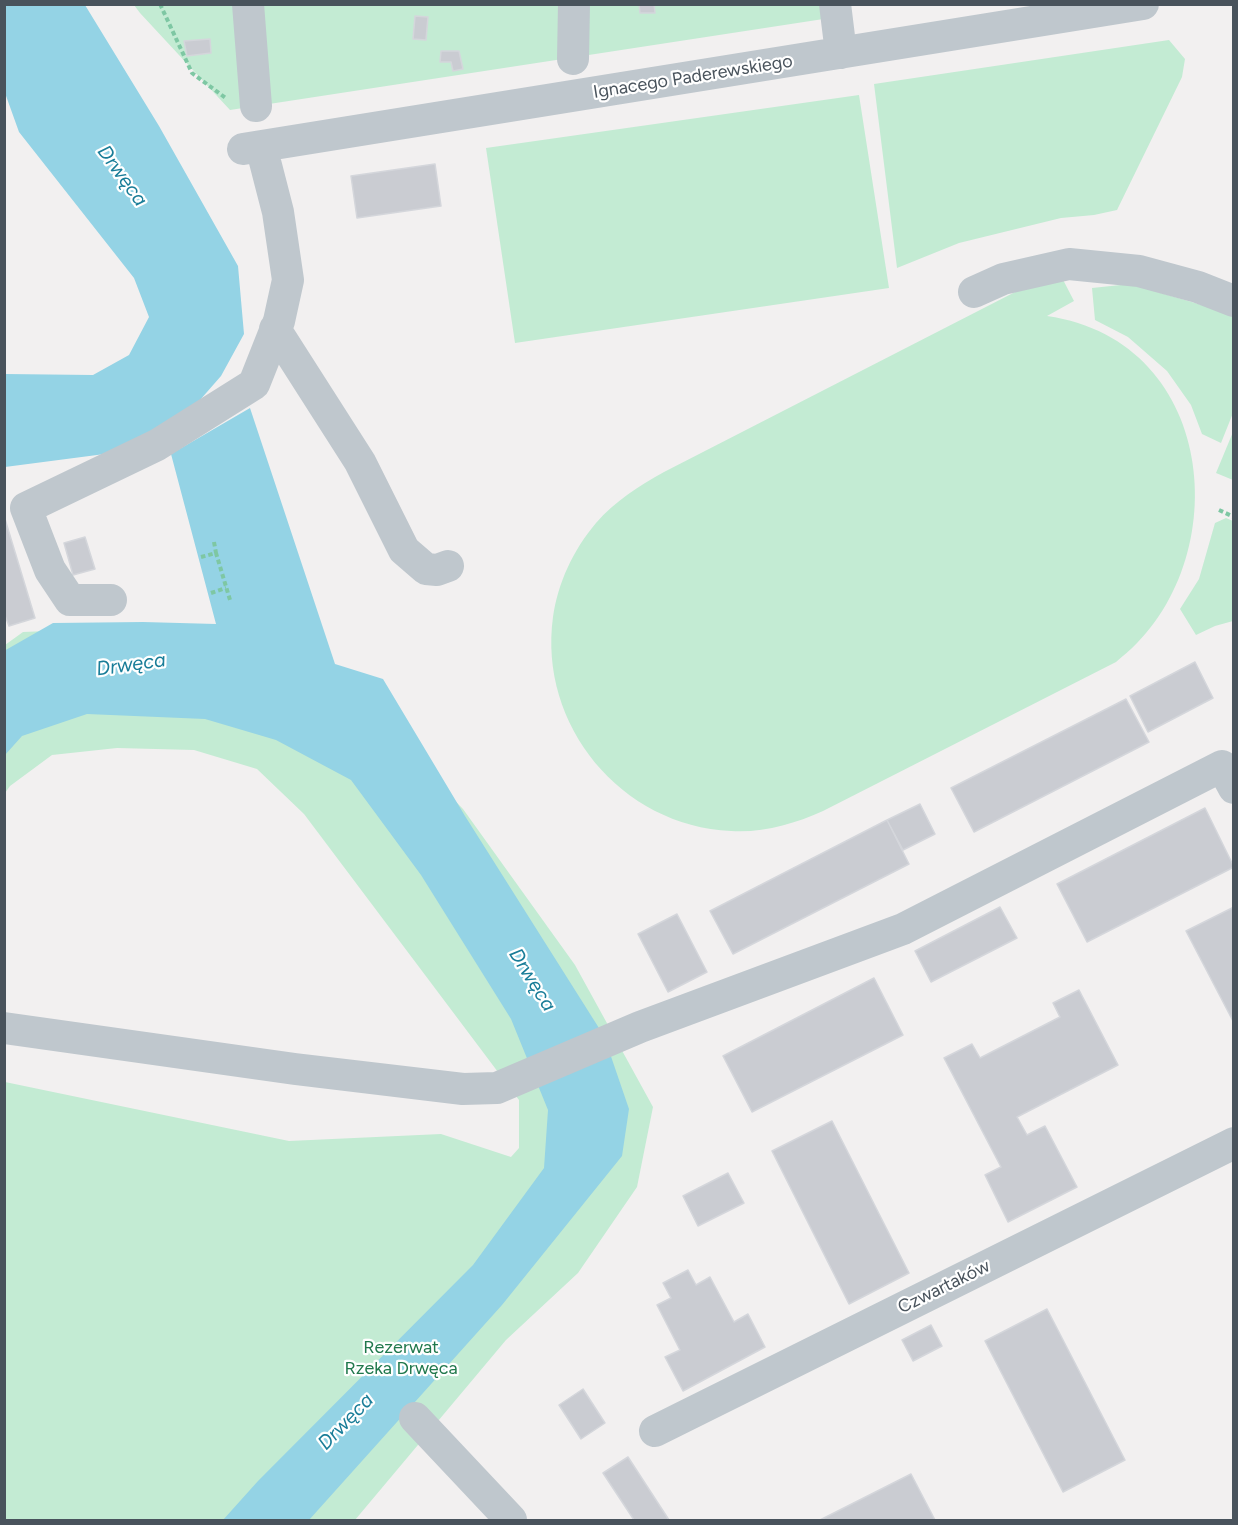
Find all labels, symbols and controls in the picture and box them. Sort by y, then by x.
street label: Ignacego Paderewskiego [592,51,794,103]
water label: Drwęca [92,141,152,211]
water label: Drwęca [95,648,167,682]
water label: Drwęca [503,944,561,1016]
street label: Czwartaków [894,1255,994,1319]
park label: Rezerwat Rzeka Drwęca [344,1337,458,1380]
water label: Drwęca [313,1389,379,1455]

